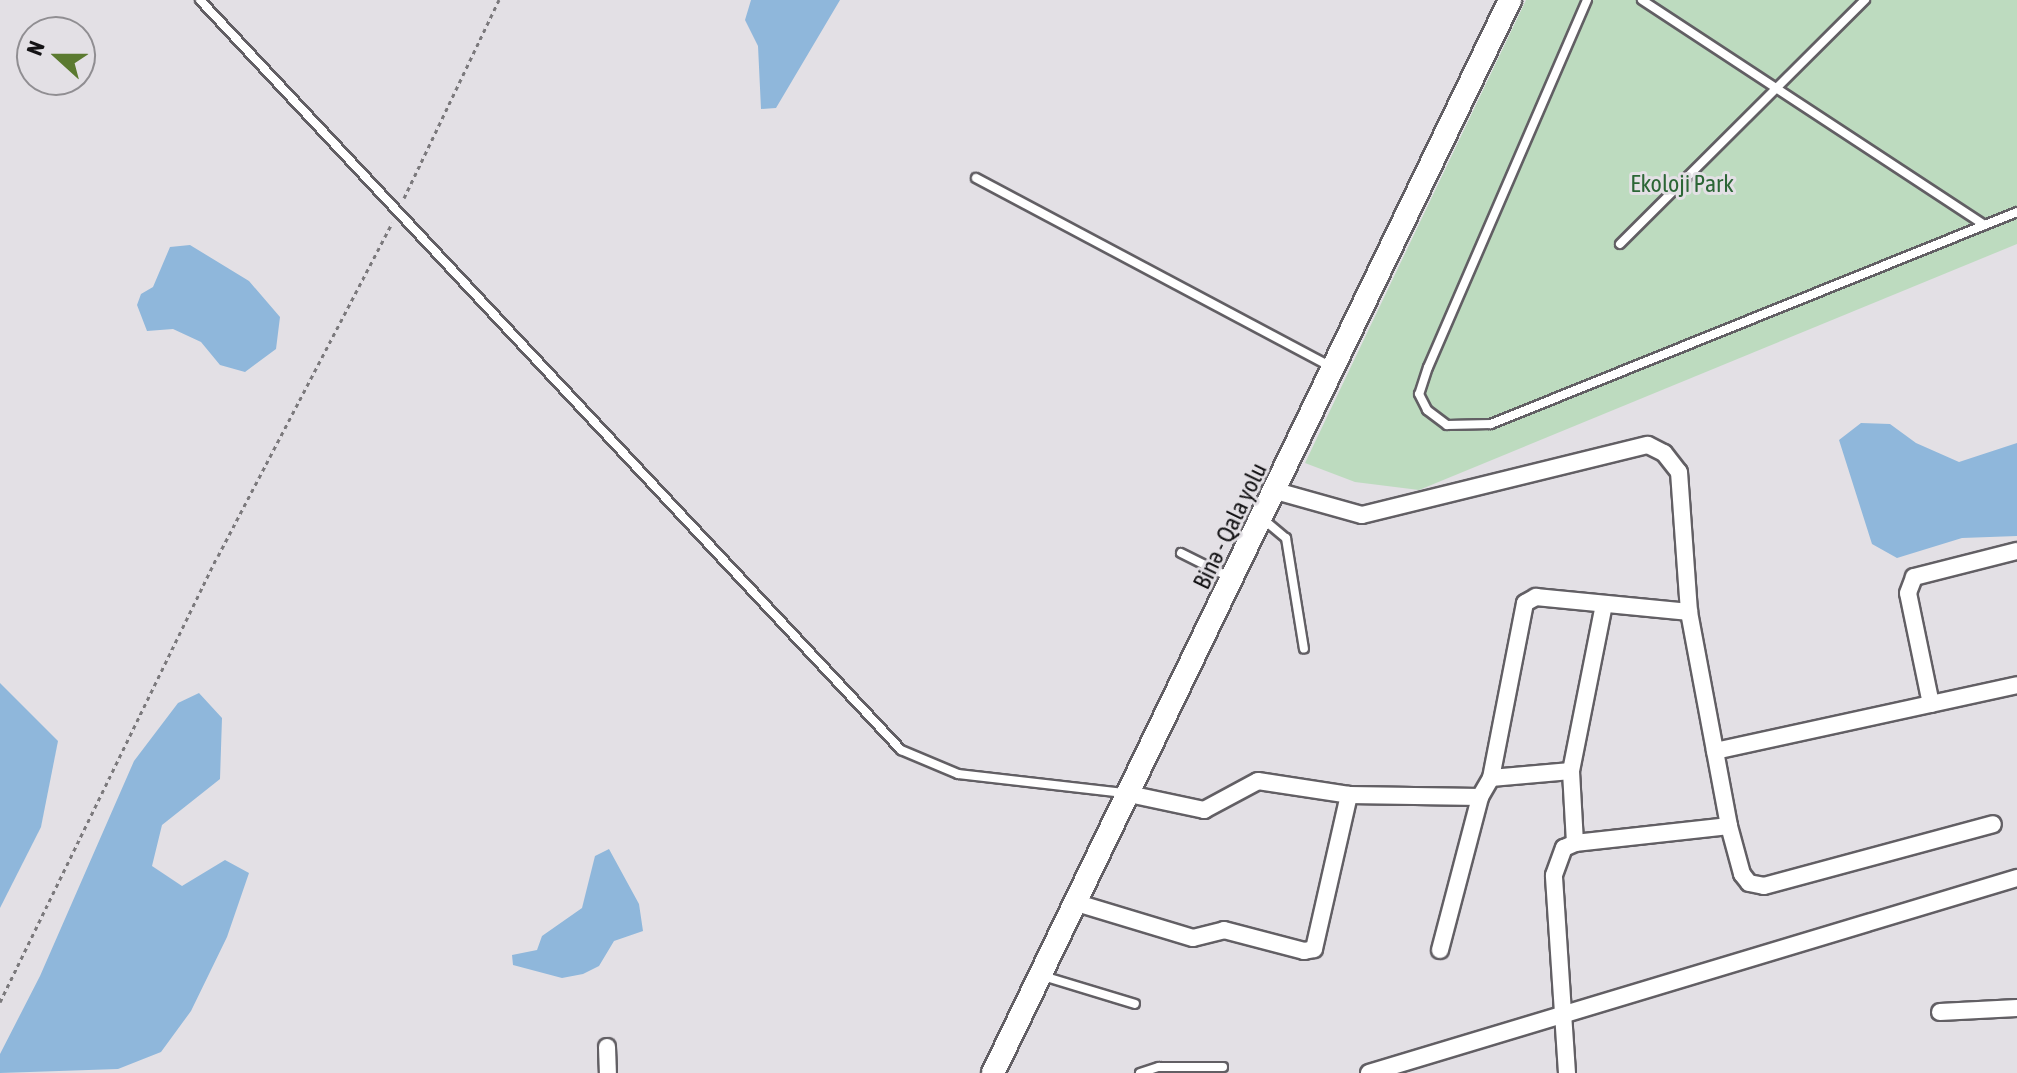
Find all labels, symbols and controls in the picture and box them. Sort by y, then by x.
north arrow [16,16,96,96]
text: N [21,37,50,59]
park label: Ekoloji Park [1630,170,1734,198]
street label: Binə - Qala yolu [1187,458,1273,594]

